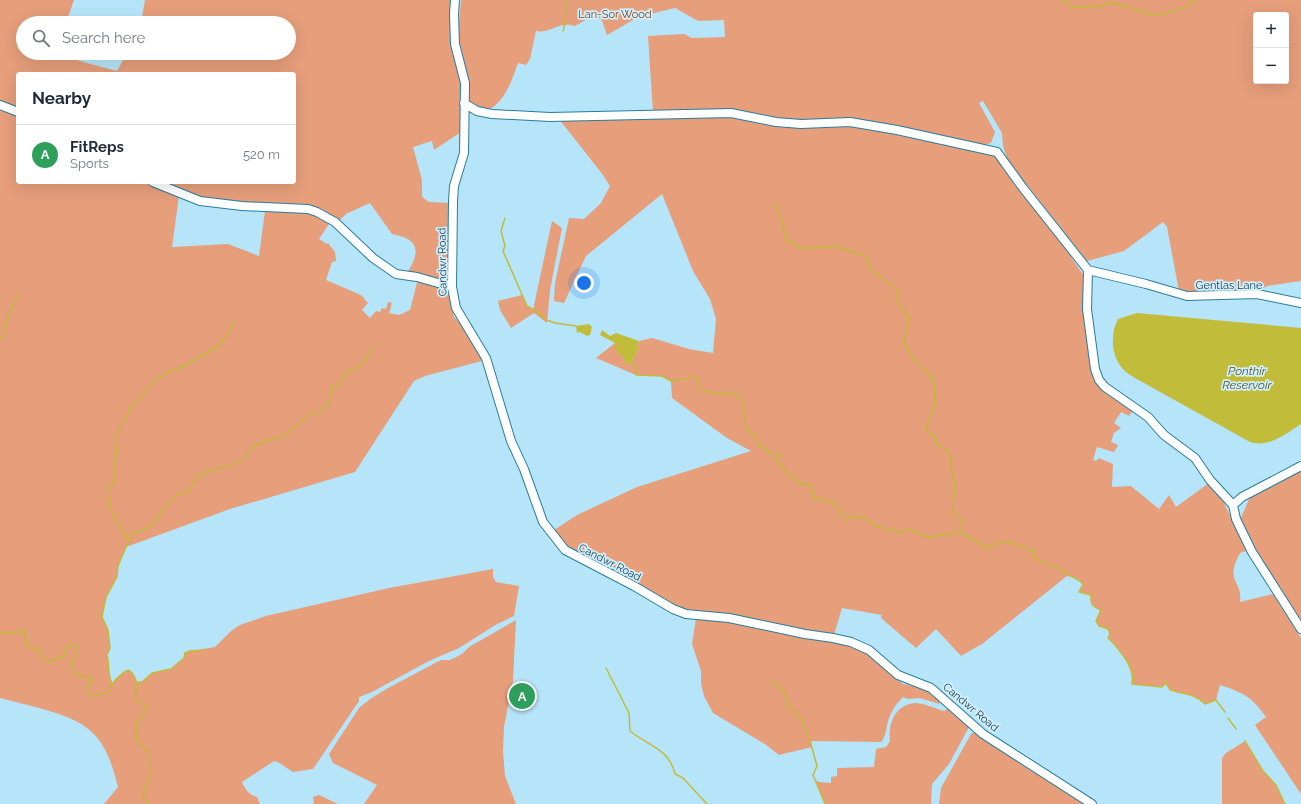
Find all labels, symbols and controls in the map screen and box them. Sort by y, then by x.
park label: Lan-Sor Wood [578,8,652,21]
map controls [1253,12,1289,84]
button: + [1253,12,1289,48]
search box [16,16,296,60]
icon: search [30,27,52,49]
text: Search here [62,29,145,47]
button: − [1253,48,1289,84]
text: Nearby [32,88,91,108]
text: FitReps [70,138,124,156]
text: A [41,147,49,162]
text: 520 m [243,147,280,162]
text: Sports [70,156,109,171]
street label: Candwr Road [435,227,450,296]
your location [574,273,594,293]
street label: Gentlas Lane [1196,279,1263,292]
water label: Ponthir Reservoir [1222,364,1273,392]
street label: Candwr Road [576,541,643,584]
street label: Candwr Road [940,680,1001,734]
pin: A [509,681,535,711]

